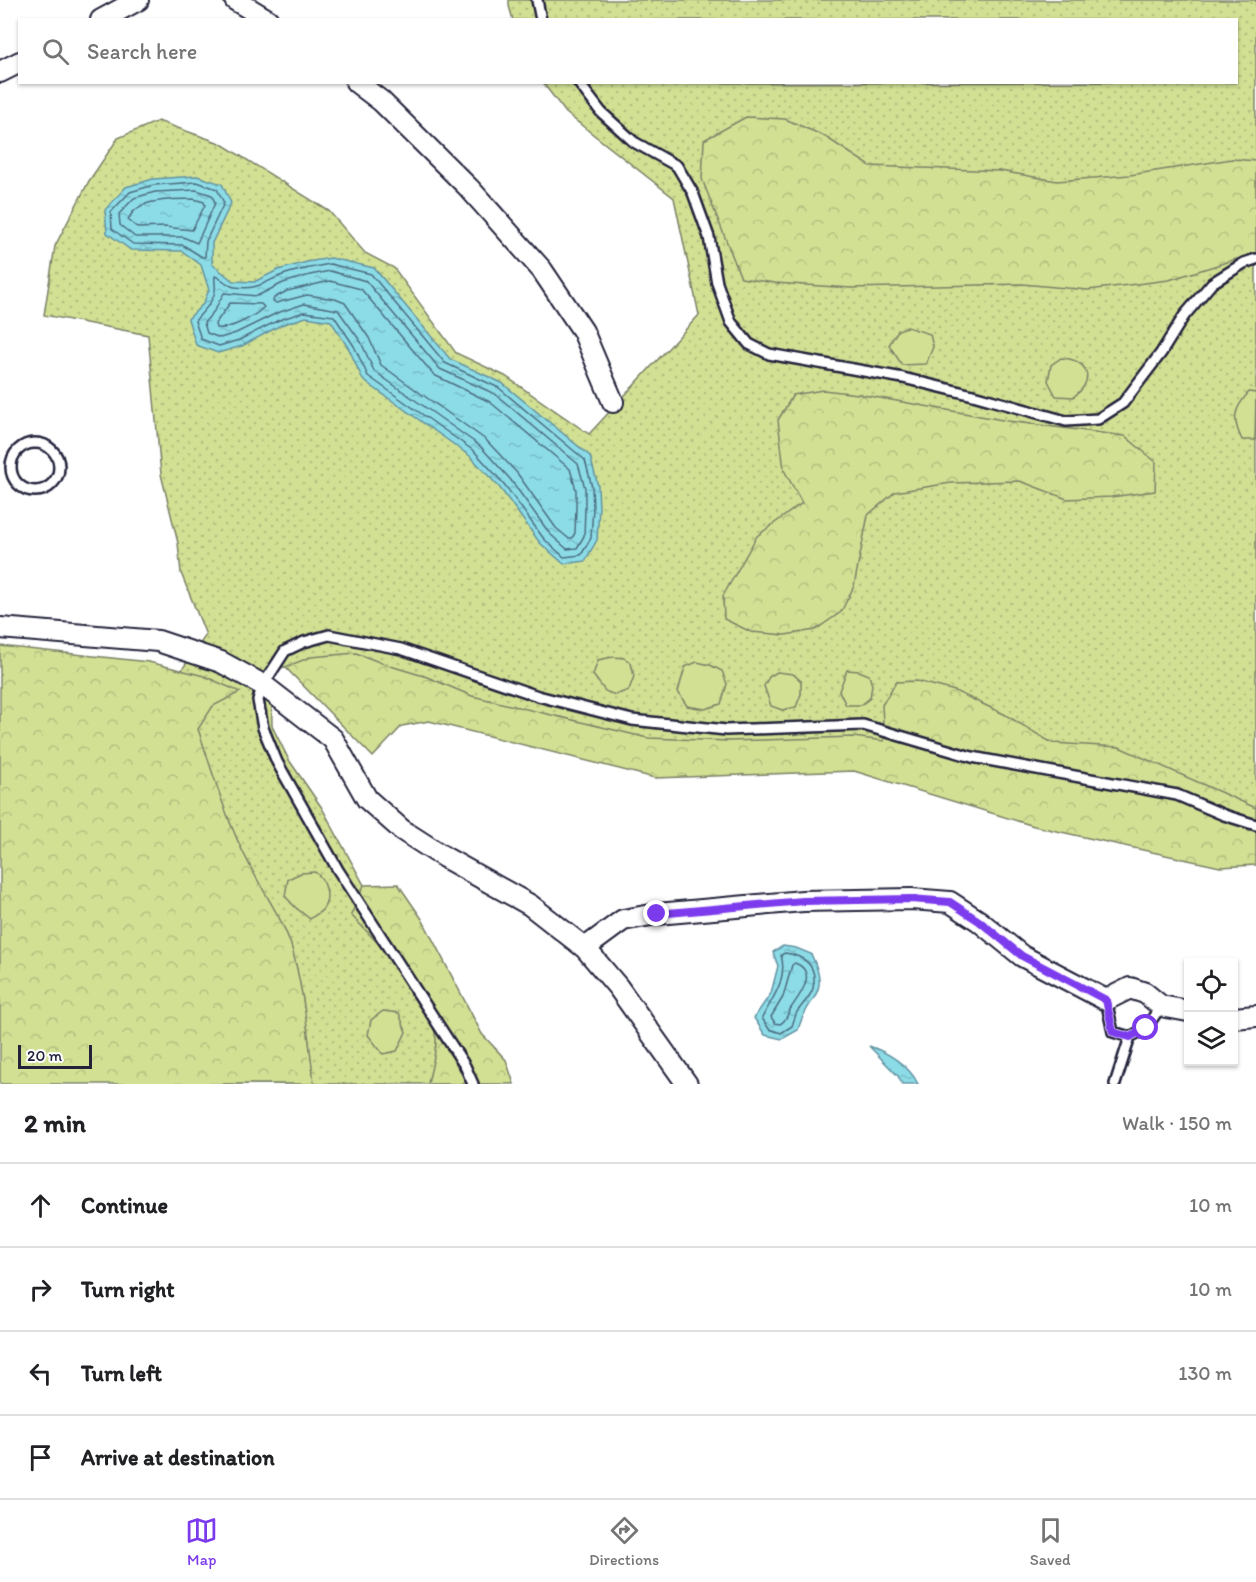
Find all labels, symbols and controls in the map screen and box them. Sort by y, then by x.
search box [18,18,1238,84]
icon: search [39,35,72,68]
text: Search here [87,38,197,65]
route end [643,900,669,926]
map controls [1184,958,1238,1066]
button: locate [1184,958,1238,1012]
button: layers [1184,1012,1238,1066]
route start [1132,1014,1158,1040]
scale bar [18,1042,92,1070]
text: 20 m [27,1046,62,1065]
text: 2 min [24,1107,86,1139]
text: Walk · 150 m [1122,1111,1232,1135]
icon: ahead [24,1189,57,1222]
text: Continue [81,1192,168,1219]
text: 10 m [1189,1193,1232,1217]
icon: right [24,1273,57,1306]
text: Turn right [81,1276,175,1303]
text: 10 m [1189,1277,1232,1301]
icon: left [24,1357,57,1390]
text: Turn left [81,1360,162,1387]
text: 130 m [1178,1361,1232,1385]
icon: arrive [24,1441,57,1474]
text: Arrive at destination [81,1444,275,1471]
tab: Map [185,1514,218,1569]
tab: Directions [589,1514,659,1569]
tab: Saved [1030,1514,1071,1569]

